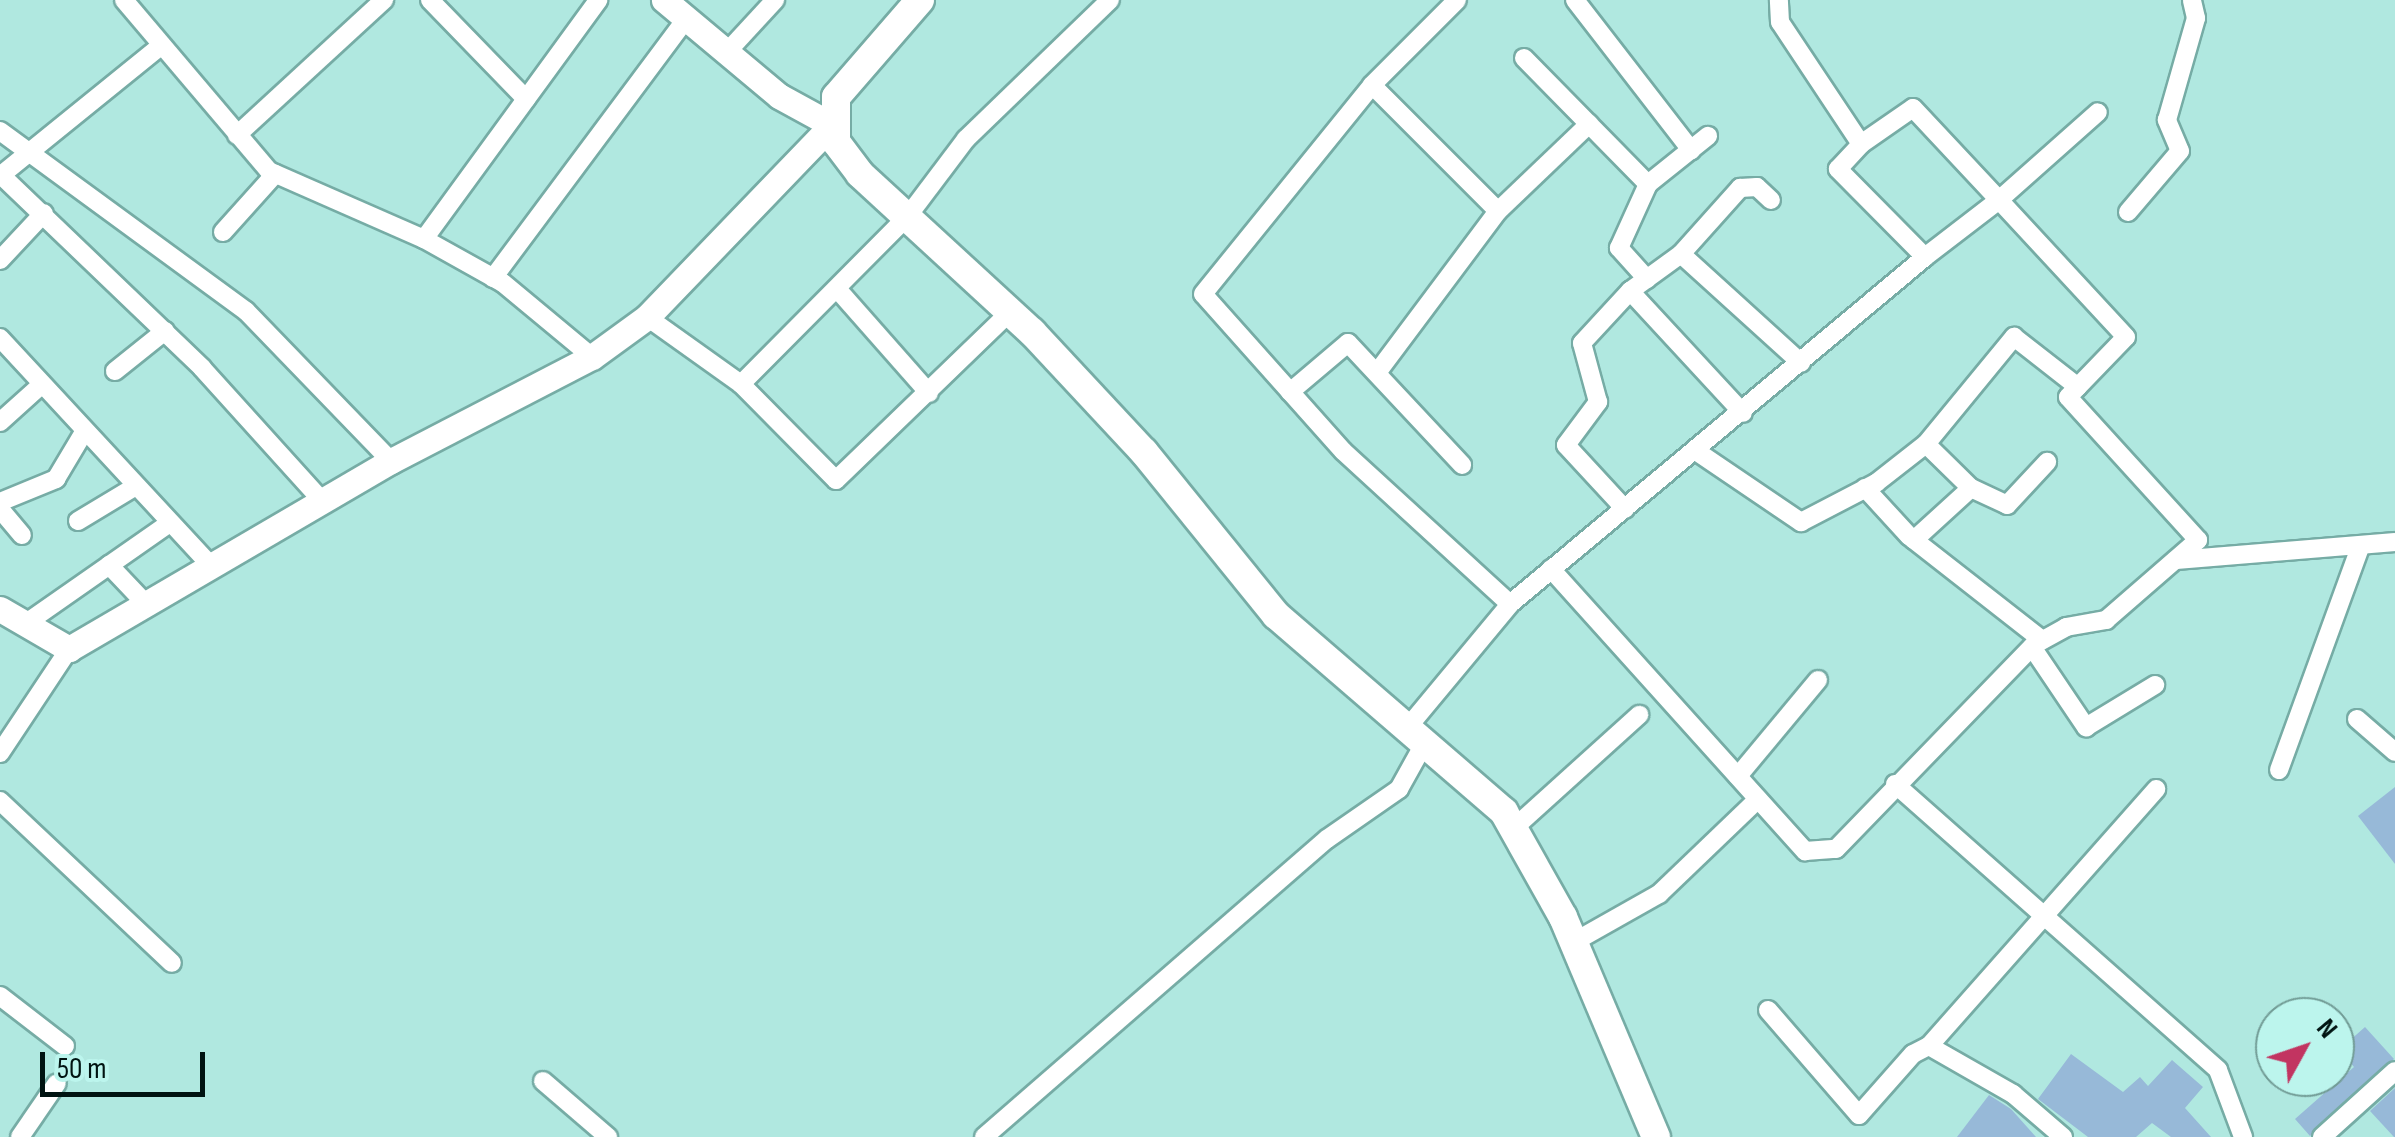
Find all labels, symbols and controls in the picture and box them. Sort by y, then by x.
north arrow [2255,997,2355,1097]
text: N [2309,1012,2344,1045]
scale bar [45,1032,210,1094]
text: 50 m [57,1051,106,1087]

